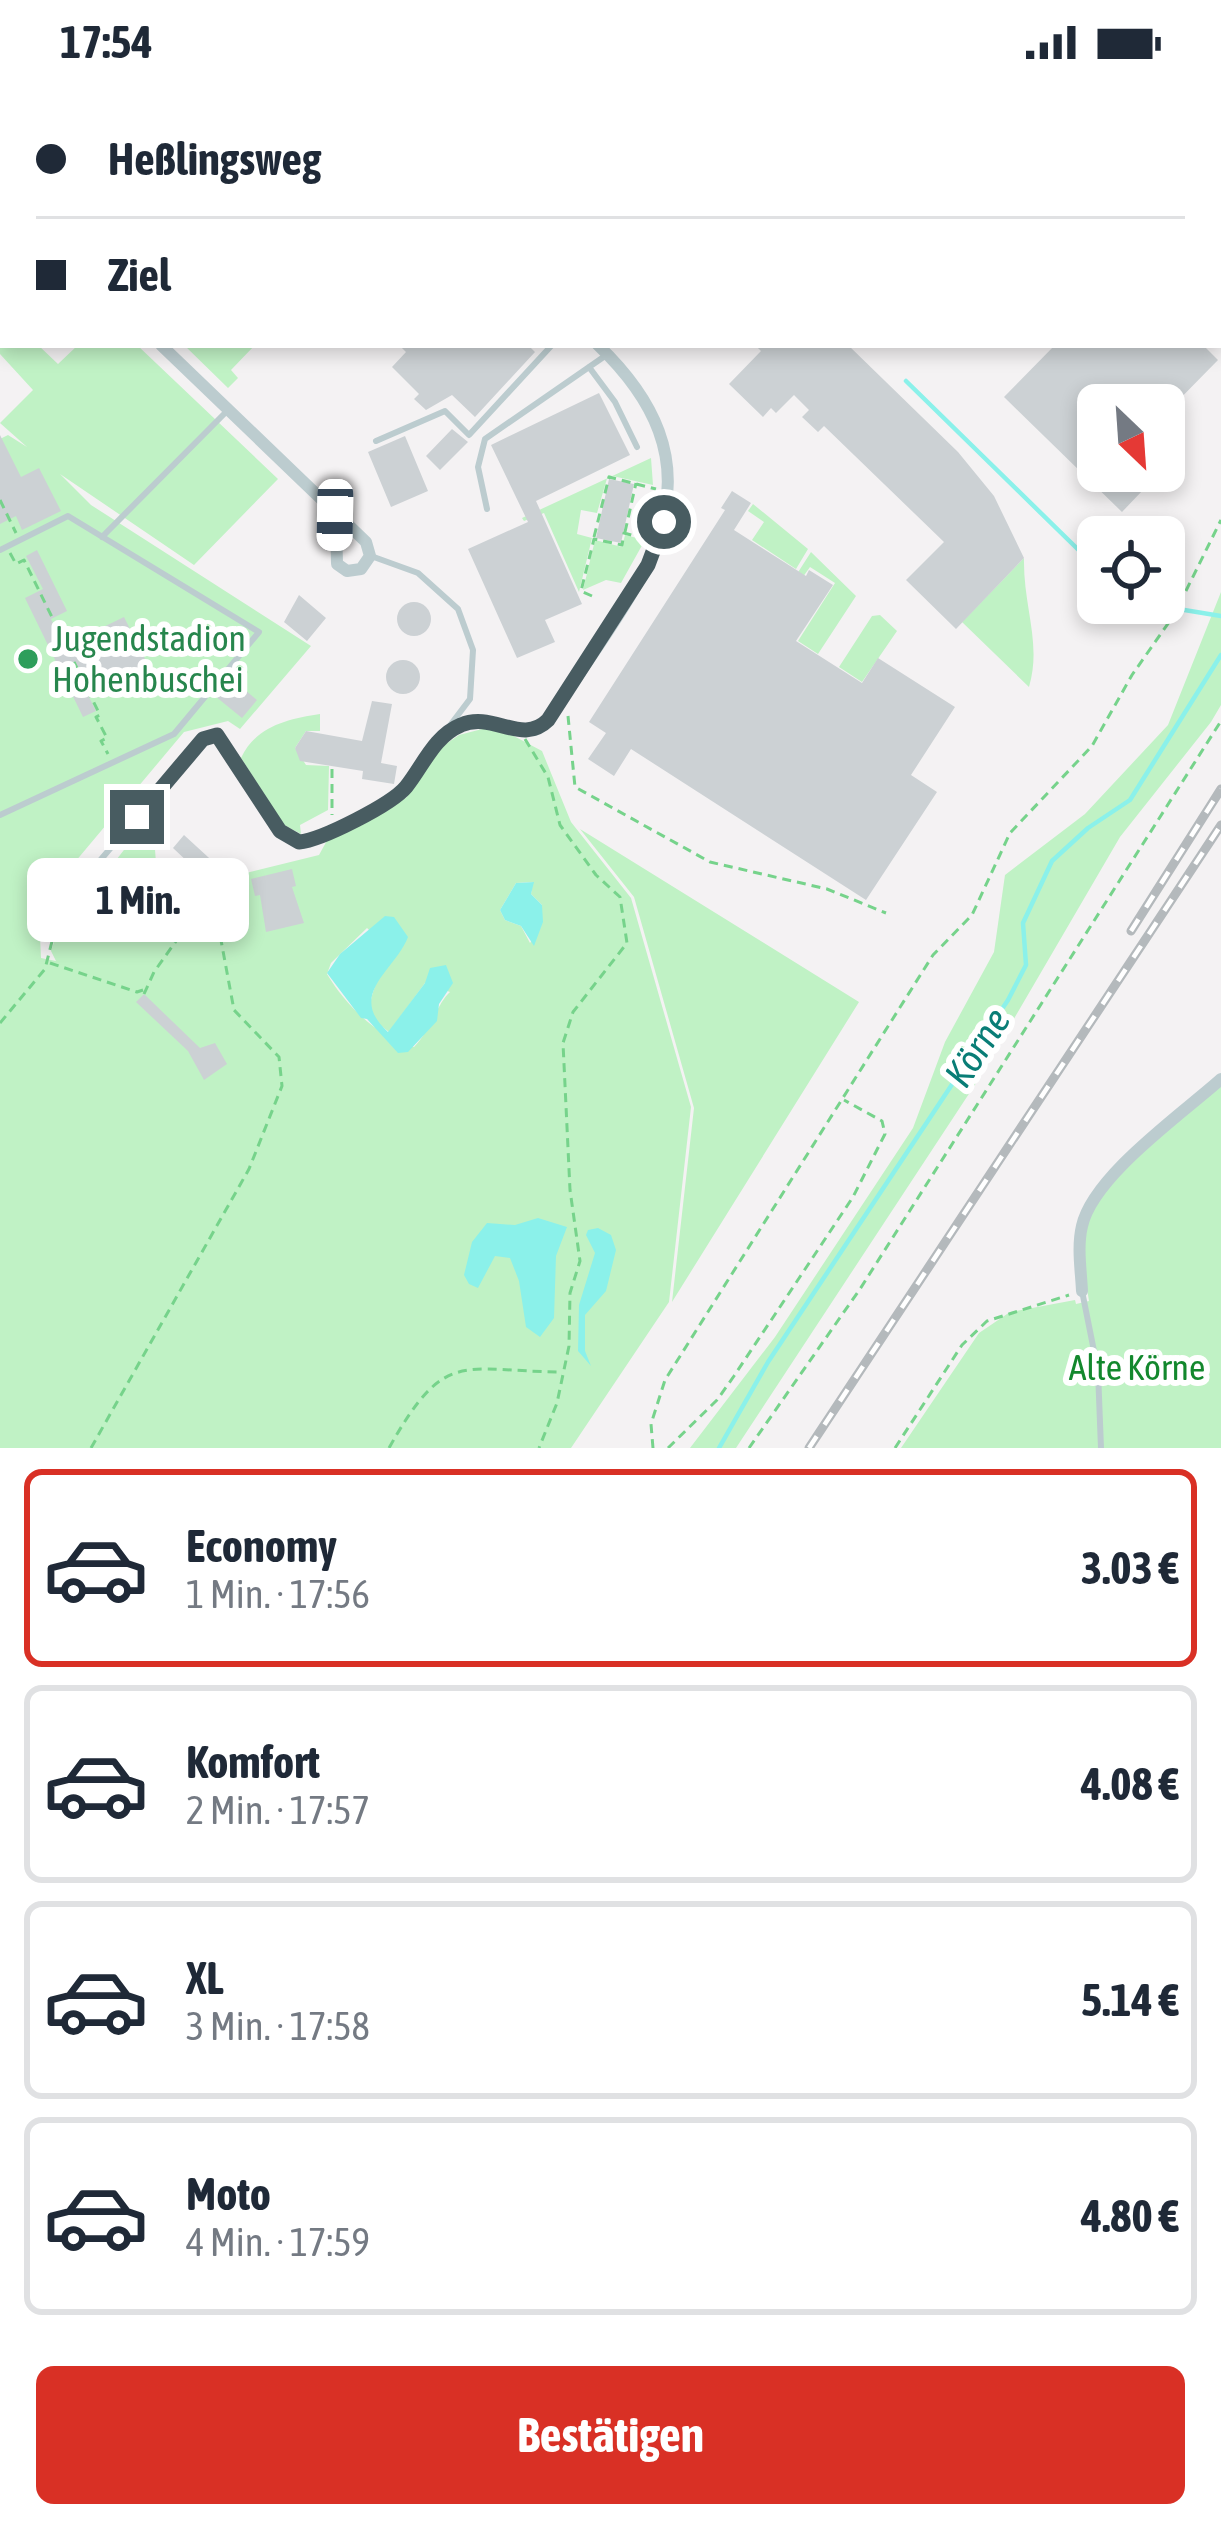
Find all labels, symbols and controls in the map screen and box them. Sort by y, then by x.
text: 17:54 [60,16,153,68]
text: Heßlingsweg [108,133,321,185]
text: Ziel [108,249,171,301]
north arrow [1077,384,1185,492]
map controls [1077,384,1185,624]
car [316,479,354,551]
route start [637,495,691,549]
button: locate [1077,516,1185,624]
place label: Jugendstadion Hohenbuschei [52,617,246,700]
marker: Jugendstadion Hohenbuschei [15,646,41,672]
route end [110,790,164,844]
callout: 1 Min. [26,859,248,943]
text: 1 Min. [96,878,180,922]
water label: Körne [935,999,1019,1095]
park label: Alte Körne [1069,1346,1205,1388]
icon: car [42,1514,150,1622]
text: Economy [186,1520,337,1572]
text: 3.03 € [1081,1542,1179,1594]
text: 1 Min. · 17:56 [186,1572,370,1616]
icon: car [42,1730,150,1838]
text: Komfort [186,1736,320,1788]
text: 4.08 € [1081,1758,1179,1810]
text: 2 Min. · 17:57 [186,1788,370,1832]
icon: car [42,1946,150,2054]
text: XL [186,1952,224,2004]
text: 5.14 € [1081,1974,1179,2026]
text: 3 Min. · 17:58 [186,2004,370,2048]
icon: car [42,2162,150,2270]
text: Moto [186,2168,271,2220]
text: 4.80 € [1081,2190,1179,2242]
text: 4 Min. · 17:59 [186,2220,370,2264]
button: Bestätigen [36,2366,1185,2504]

